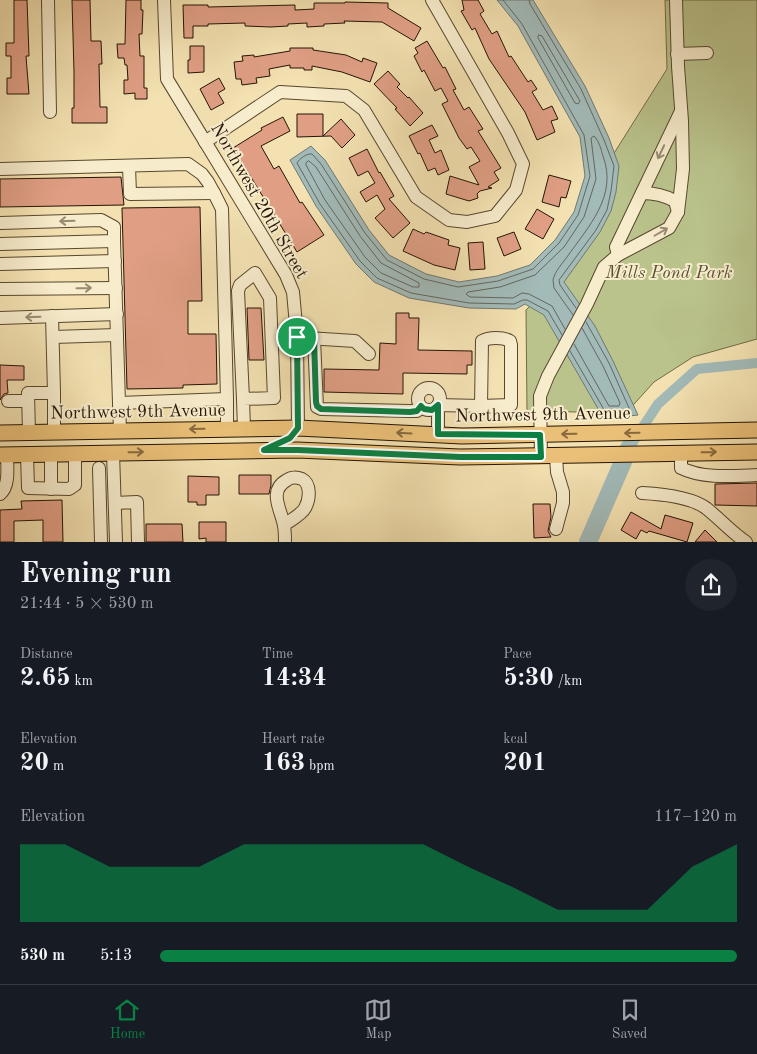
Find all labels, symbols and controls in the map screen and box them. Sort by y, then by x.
street label: Northwest 20th Street [207,120,311,282]
one-way arrow [656,145,666,160]
one-way arrow [59,216,76,226]
one-way arrow [653,227,668,237]
park label: Mills Pond Park [604,264,733,282]
one-way arrow [75,283,91,293]
one-way arrow [25,312,42,322]
pin [276,316,318,358]
icon: arrive [283,323,311,351]
street label: Northwest 9th Avenue [50,401,226,423]
street label: Northwest 9th Avenue [455,404,631,426]
one-way arrow [189,424,206,434]
one-way arrow [396,428,412,437]
one-way arrow [624,428,640,438]
one-way arrow [561,429,577,439]
one-way arrow [128,447,144,457]
one-way arrow [700,448,716,457]
button: share [685,559,737,611]
text: Evening run [20,561,172,589]
text: 21:44 · 5 × 530 m [20,596,153,612]
text: Distance [20,647,73,661]
text: Time [262,647,293,661]
text: Pace [503,647,532,661]
text: 2.65 [20,666,71,691]
text: 14:34 [262,666,327,691]
text: 5:30 [503,666,554,691]
text: km [71,674,93,688]
text: /km [554,674,582,688]
text: Elevation [20,732,77,746]
text: Heart rate [262,732,325,746]
text: kcal [503,732,527,746]
text: 20 [20,751,49,776]
text: 163 [262,751,305,776]
text: 201 [503,751,547,776]
text: m [49,759,64,773]
text: bpm [305,759,335,773]
text: Elevation [20,809,85,825]
text: 117–120 m [654,809,737,825]
text: 530 m [20,948,65,964]
text: 5:13 [100,948,132,964]
tab: Home [110,996,145,1043]
tab: Map [364,996,392,1043]
tab: Saved [612,996,647,1043]

